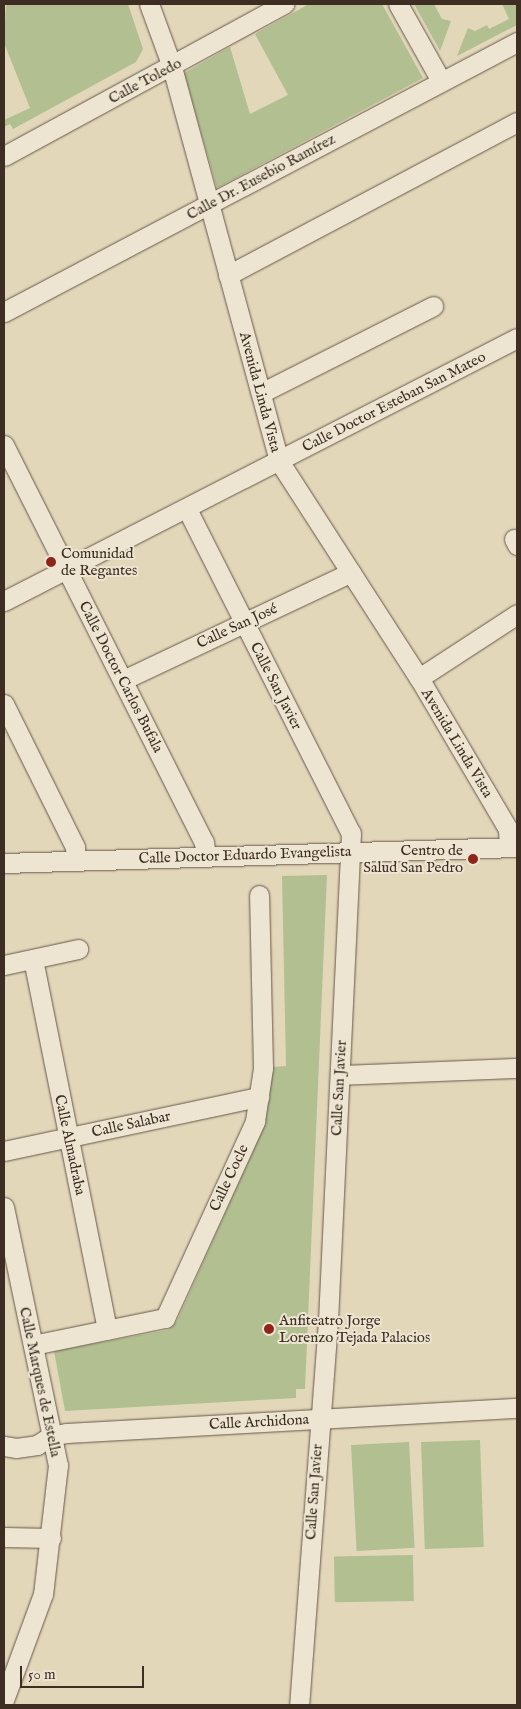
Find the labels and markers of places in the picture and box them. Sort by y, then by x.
place label: Comunidad de Regantes [61,544,137,579]
marker: Comunidad de Regantes [45,556,57,568]
place label: Centro de Salud San Pedro [363,841,463,876]
marker: Centro de Salud San Pedro [467,853,479,865]
place label: Anfiteatro Jorge Lorenzo Tejada Palacios [279,1311,430,1346]
marker: Anfiteatro Jorge Lorenzo Tejada Palacios [263,1323,275,1335]

